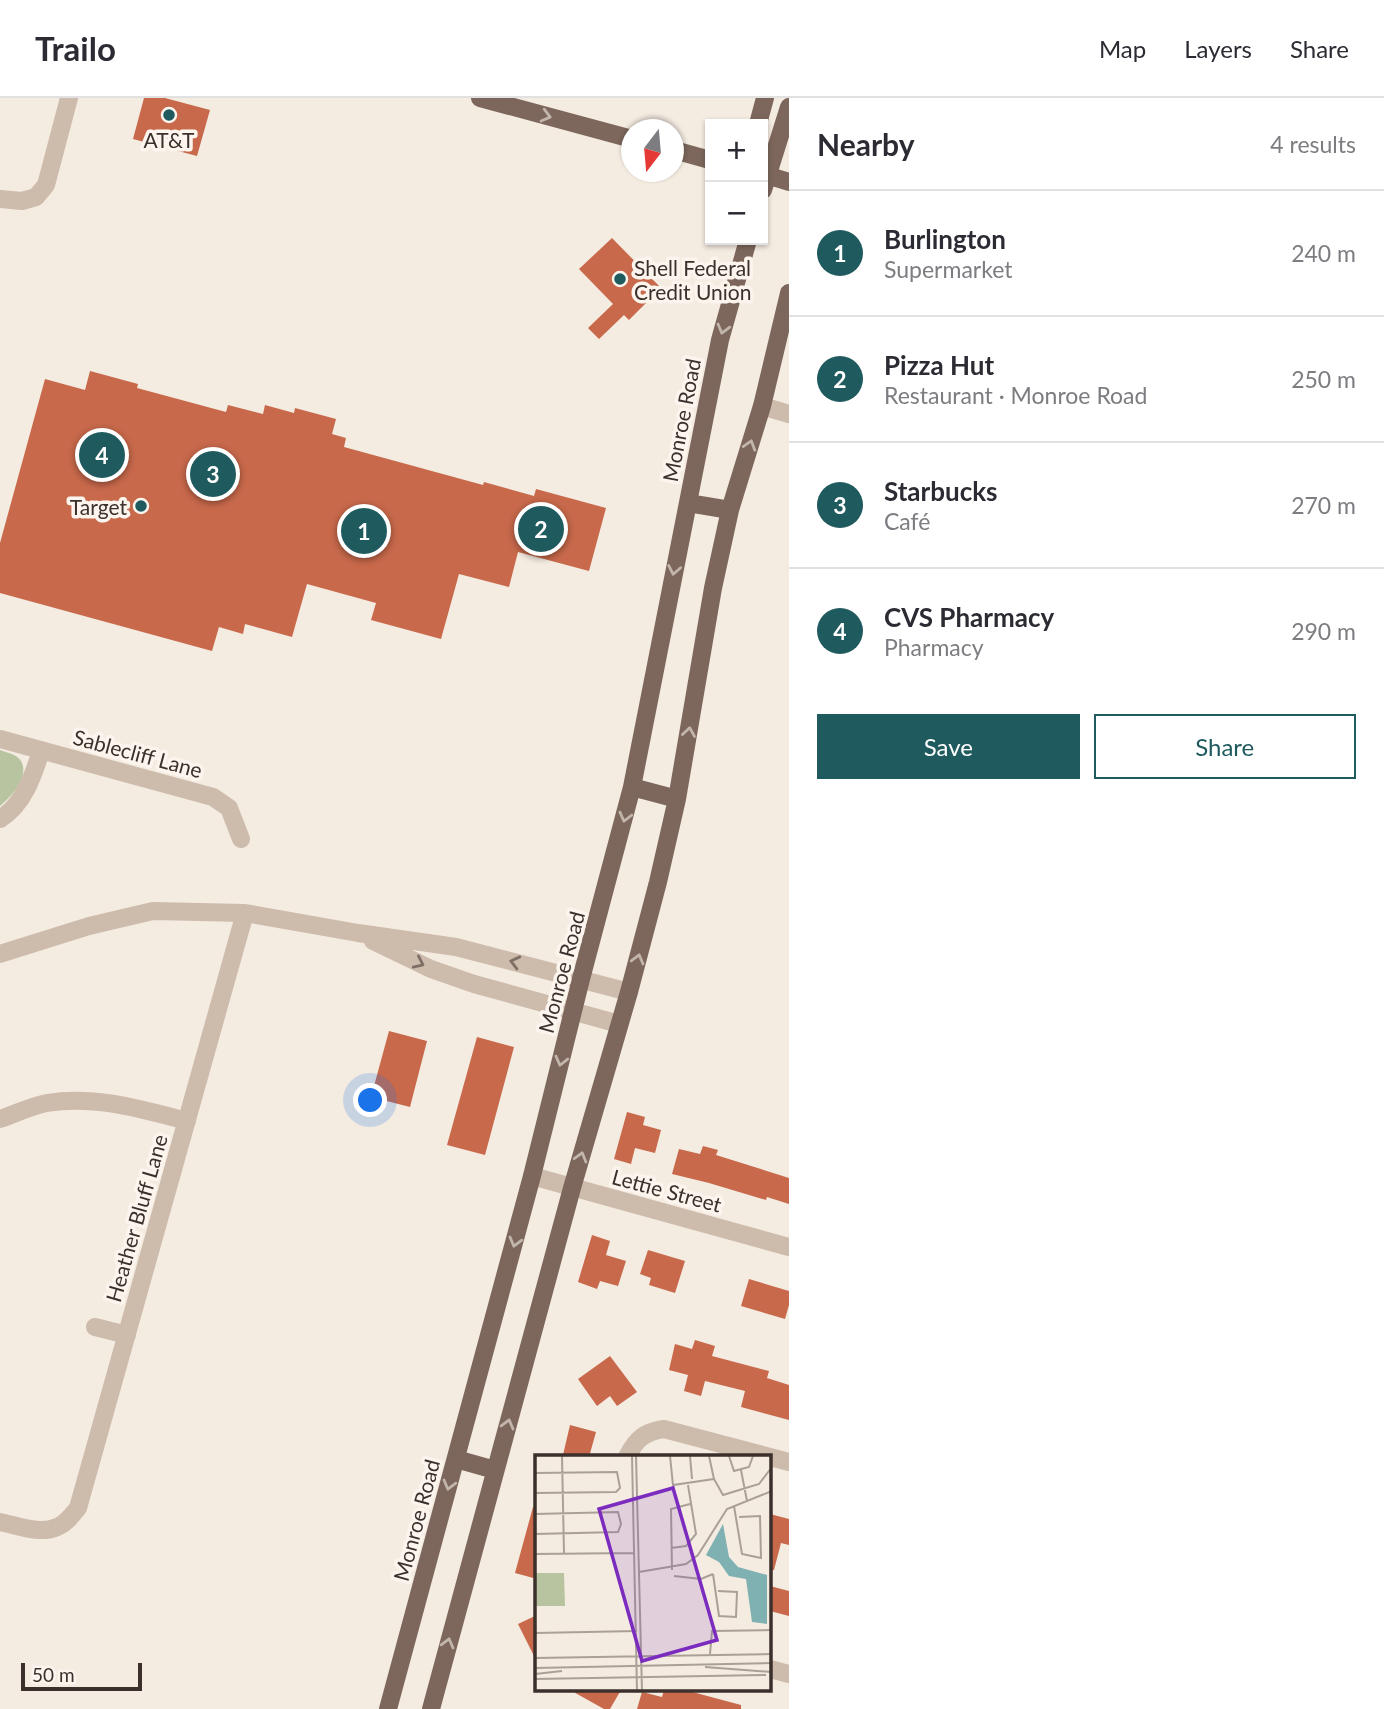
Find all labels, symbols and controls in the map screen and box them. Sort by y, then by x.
text: Trailo [35,28,116,68]
text: Map [1099,34,1146,63]
text: Layers [1184,34,1252,63]
text: Share [1290,34,1349,63]
marker: AT&T [161,107,177,123]
one-way arrow [539,107,551,122]
north arrow [621,119,684,182]
map controls [705,119,768,245]
button: + [705,119,768,182]
text: Nearby [817,126,915,162]
place label: AT&T [144,127,195,152]
text: 4 results [1270,130,1356,158]
button: − [705,182,768,245]
text: Burlington [884,223,1006,255]
text: 1 [833,239,847,267]
text: 240 m [1291,239,1356,267]
place label: Shell Federal Credit Union [634,255,751,304]
text: Supermarket [884,255,1013,283]
marker: Shell Federal Credit Union [612,271,628,287]
one-way arrow [717,323,731,335]
text: Pizza Hut [884,349,994,381]
street label: Monroe Road [657,356,705,484]
text: 2 [833,365,847,393]
text: 250 m [1291,365,1356,393]
text: Restaurant · Monroe Road [884,381,1147,409]
pin: 4 [79,429,125,481]
one-way arrow [741,439,756,451]
pin: 3 [190,448,236,500]
text: Starbucks [884,475,998,507]
text: 3 [833,491,847,519]
text: 270 m [1291,491,1356,519]
place label: Target [70,494,127,519]
marker: Target [133,498,149,514]
pin: 2 [518,503,564,555]
pin: 1 [341,505,387,557]
text: Café [884,507,930,535]
one-way arrow [668,564,683,576]
text: CVS Pharmacy [884,601,1054,633]
text: 4 [833,617,847,645]
text: 290 m [1291,617,1356,645]
text: Pharmacy [884,633,984,661]
button: Save [817,714,1080,779]
button: Share [1094,714,1356,779]
street label: Sablecliff Lane [71,724,205,782]
one-way arrow [681,726,696,738]
one-way arrow [619,811,633,823]
street label: Monroe Road [533,908,589,1036]
one-way arrow [629,953,644,965]
one-way arrow [412,955,424,969]
one-way arrow [510,956,522,970]
one-way arrow [555,1055,569,1067]
your location [353,1083,387,1117]
street label: Heather Bluff Lane [100,1131,172,1305]
one-way arrow [572,1151,587,1163]
street label: Lettie Street [610,1163,725,1217]
one-way arrow [508,1236,523,1248]
one-way arrow [500,1418,514,1430]
inset map [535,1455,772,1692]
street label: Monroe Road [388,1456,444,1584]
one-way arrow [443,1479,457,1491]
one-way arrow [440,1637,455,1649]
scale bar [21,1660,142,1692]
text: 50 m [32,1663,75,1686]

